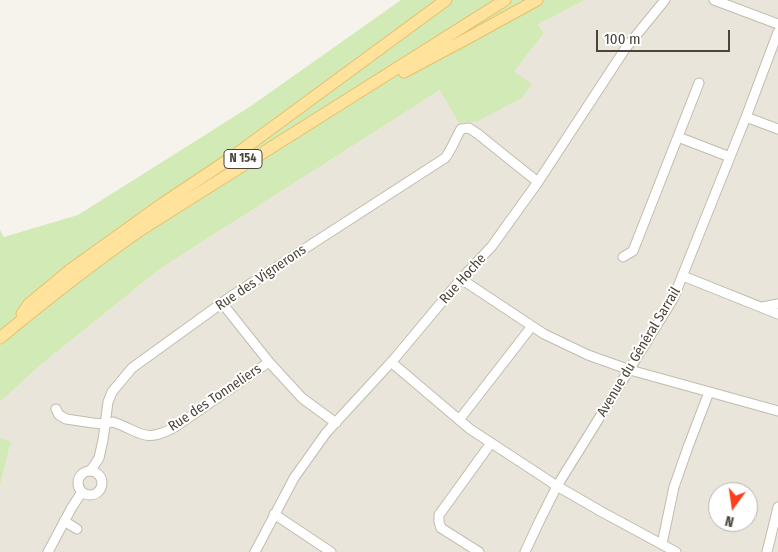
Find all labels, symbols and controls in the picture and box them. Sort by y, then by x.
scale bar [598,20,732,52]
text: 100 m [604,30,641,48]
road number: N 154 [224,150,262,168]
street label: Rue des Vignerons [213,242,309,314]
street label: Rue Hoche [436,251,490,307]
street label: Avenue du Général Sarrail [594,284,684,420]
street label: Rue des Tonneliers [165,361,265,435]
north arrow [708,482,758,532]
text: N [723,512,736,530]

